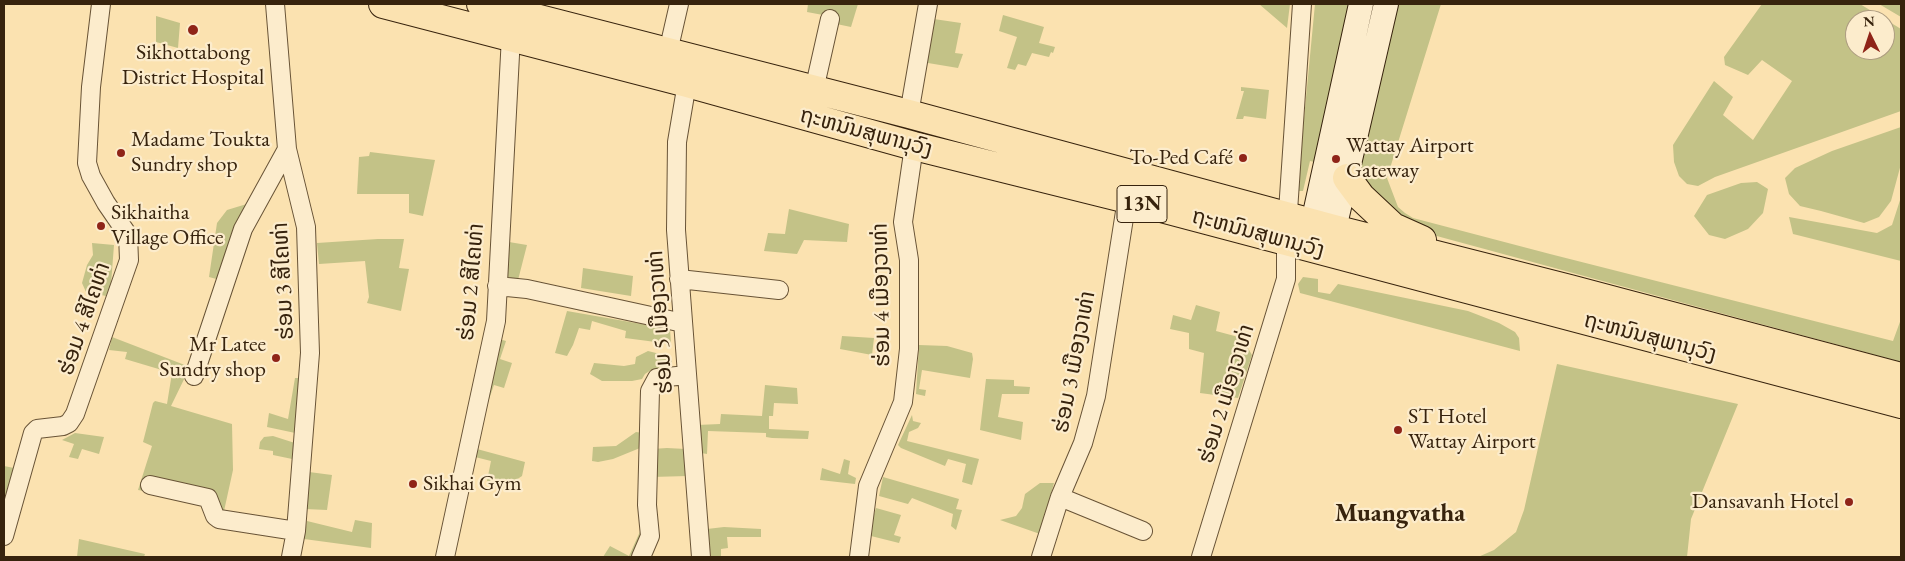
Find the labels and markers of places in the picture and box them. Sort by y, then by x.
marker: Sikhottabong District Hospital [186,23,200,37]
place label: Sikhottabong District Hospital [122,40,264,91]
place label: Madame Toukta Sundry shop [131,127,270,178]
place label: Wattay Airport Gateway [1346,133,1474,184]
place label: To-Ped Café [1129,145,1233,171]
marker: Madame Toukta Sundry shop [115,147,127,159]
marker: To-Ped Café [1237,152,1249,164]
marker: Wattay Airport Gateway [1330,153,1342,165]
place label: Sikhaitha Village Office [111,200,224,252]
marker: Sikhaitha Village Office [95,220,107,232]
place label: Mr Latee Sundry shop [159,332,266,384]
marker: Mr Latee Sundry shop [270,352,282,364]
place label: ST Hotel Wattay Airport [1408,404,1536,456]
marker: ST Hotel Wattay Airport [1392,424,1404,436]
place label: Sikhai Gym [423,471,522,497]
marker: Sikhai Gym [407,478,419,490]
place label: Dansavanh Hotel [1692,489,1839,515]
marker: Dansavanh Hotel [1843,496,1855,508]

